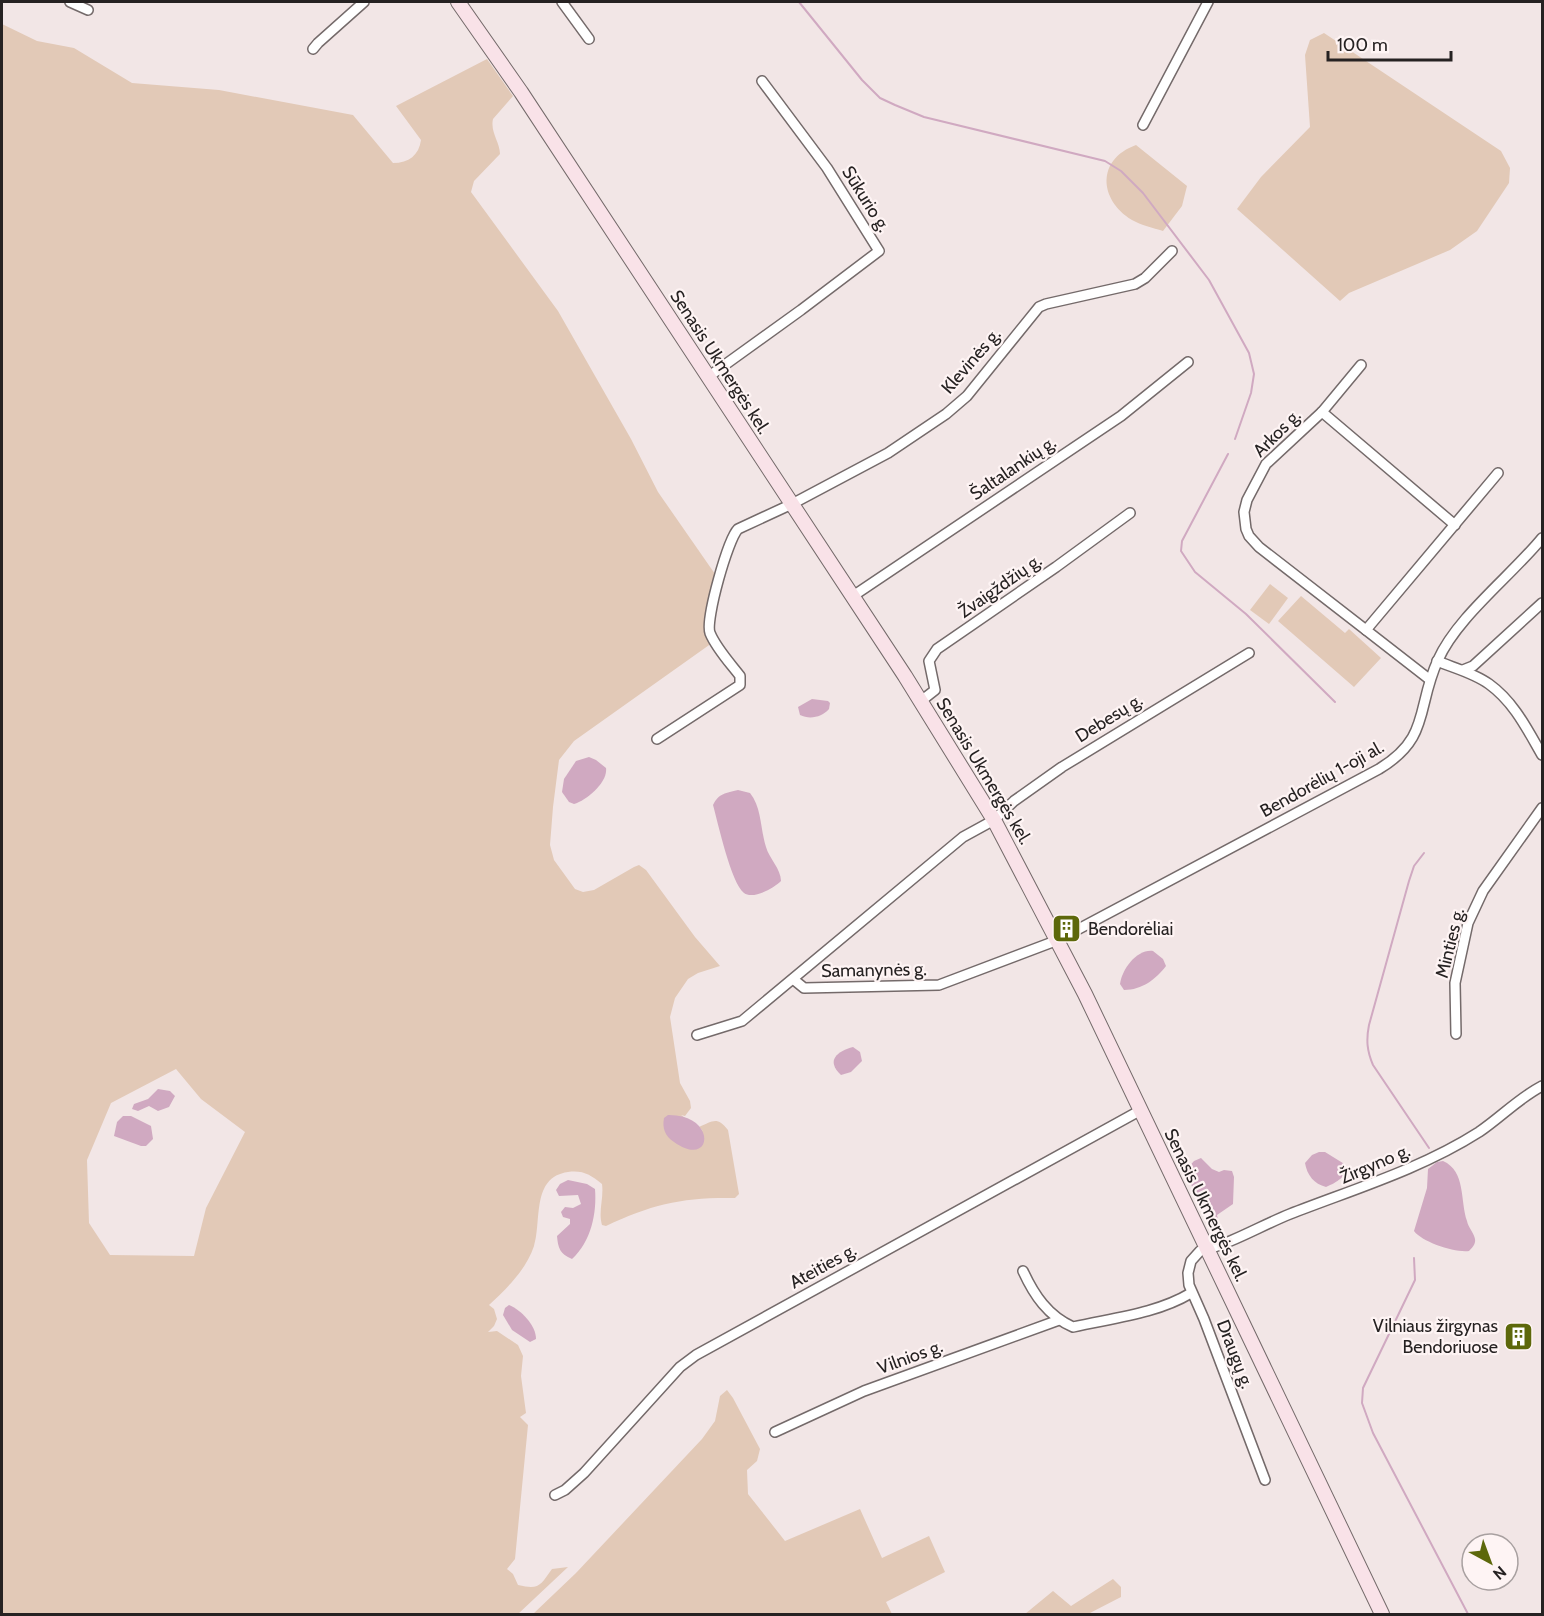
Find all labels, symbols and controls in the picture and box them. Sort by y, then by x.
scale bar [1328,24,1451,62]
text: 100 m [1337,34,1388,56]
street label: Sūkurio g. [837,162,895,236]
street label: Senasis Ukmergės kel. [665,286,775,438]
street label: Klevinės g. [937,324,1005,398]
street label: Arkos g. [1249,405,1305,461]
street label: Šaltalankių g. [966,431,1060,505]
street label: Žvaigždžių g. [954,548,1046,623]
street label: Debesų g. [1071,689,1147,747]
street label: Senasis Ukmergės kel. [932,694,1036,848]
street label: Bendorėlių 1-oji al. [1256,736,1388,822]
street label: Minties g. [1431,906,1469,980]
building icon: Bendorėliai [1051,913,1083,945]
place label: Bendorėliai [1088,918,1173,940]
street label: Samanynės g. [821,958,927,982]
street label: Senasis Ukmergės kel. [1159,1125,1253,1285]
street label: Žirgyno g. [1336,1139,1413,1189]
street label: Ateities g. [786,1239,860,1293]
place label: Vilniaus žirgynas Bendoriuose [1373,1315,1498,1358]
street label: Draugų g. [1212,1317,1258,1391]
building icon: Vilniaus žirgynas Bendoriuose [1503,1320,1535,1352]
street label: Vilnios g. [874,1335,946,1379]
north arrow [1460,1532,1520,1592]
text: N [1489,1562,1510,1584]

